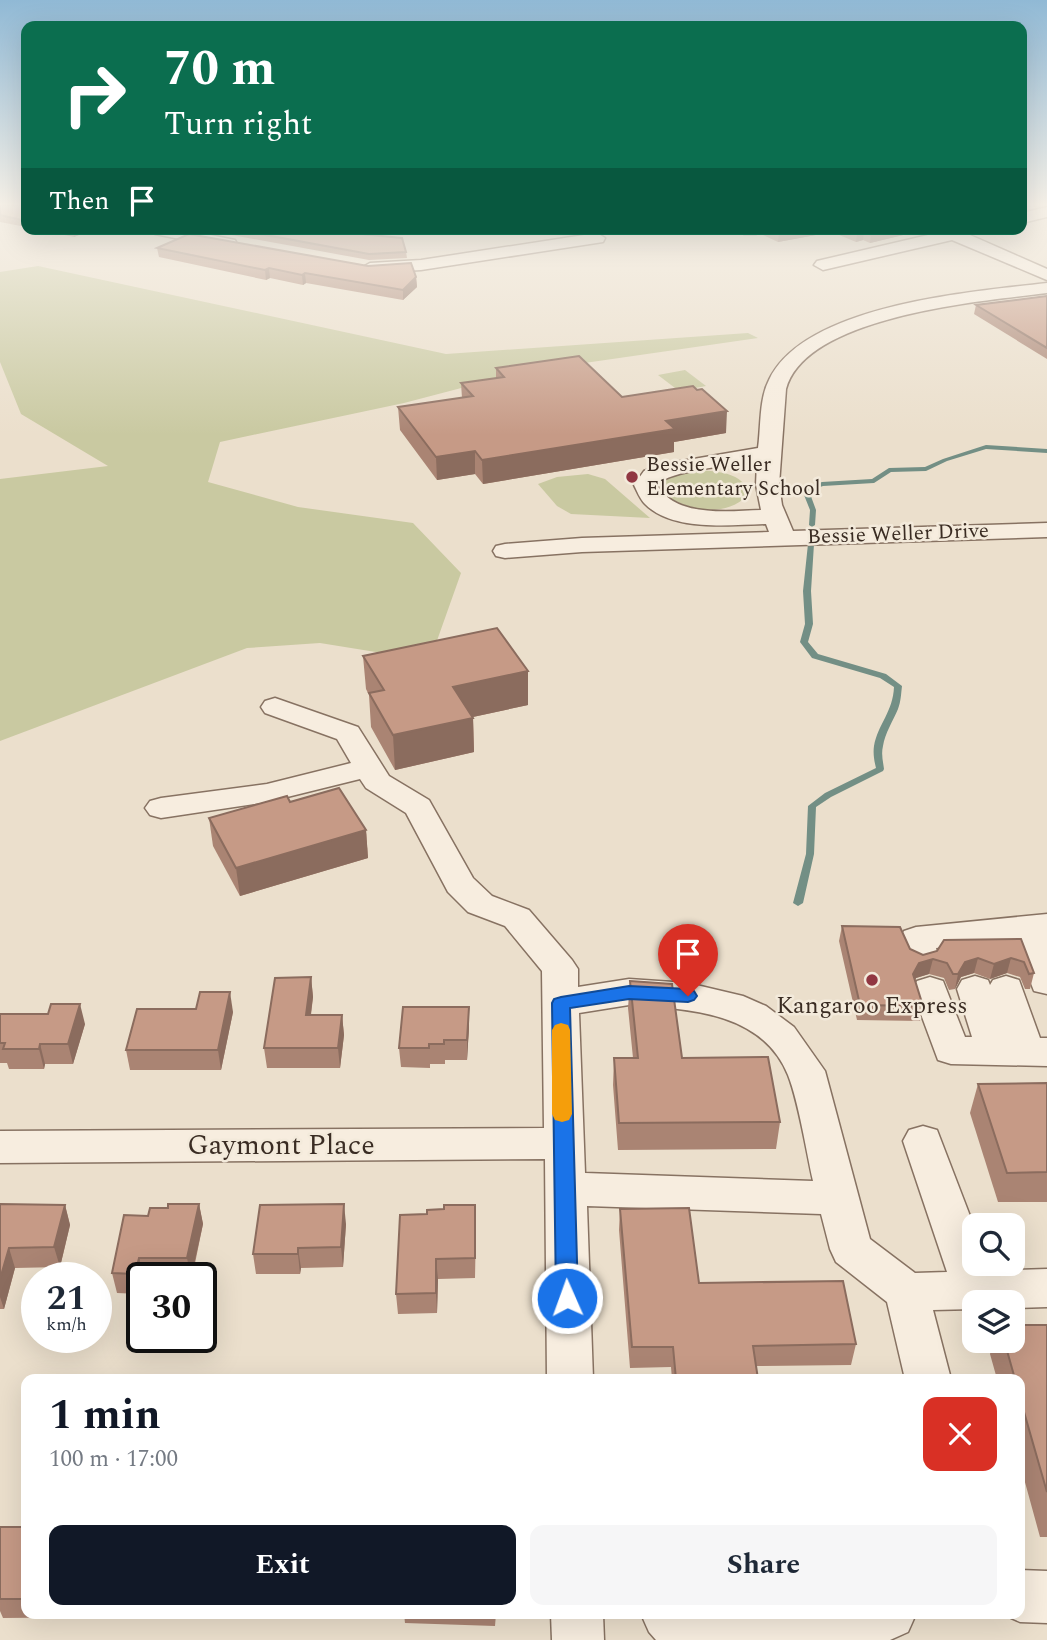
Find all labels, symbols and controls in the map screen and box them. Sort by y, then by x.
text: 70 m [164,32,275,107]
icon: right [49,49,140,140]
text: Turn right [164,100,312,149]
text: Then [49,181,109,221]
icon: arrive [123,182,161,220]
place label: Bessie Weller Elementary School [646,449,821,505]
marker: Bessie Weller Elementary School [624,469,640,485]
street label: Bessie Weller Drive [806,515,990,553]
pin [658,924,718,996]
icon: arrive [669,935,707,973]
marker: Kangaroo Express [864,972,880,988]
place label: Kangaroo Express [776,988,968,1024]
street label: Gaymont Place [187,1124,375,1167]
map controls [962,1213,1025,1353]
button: search [962,1213,1025,1276]
position arrow [530,1261,604,1335]
speed limit sign: 30 [126,1262,217,1353]
text: 21 [47,1272,86,1325]
button: layers [962,1290,1025,1353]
text: km/h [46,1311,87,1338]
text: 1 min [49,1384,161,1447]
button: close [923,1397,997,1471]
text: 100 m · 17:00 [49,1442,178,1477]
button: Exit [49,1525,516,1605]
button: Share [530,1525,997,1605]

